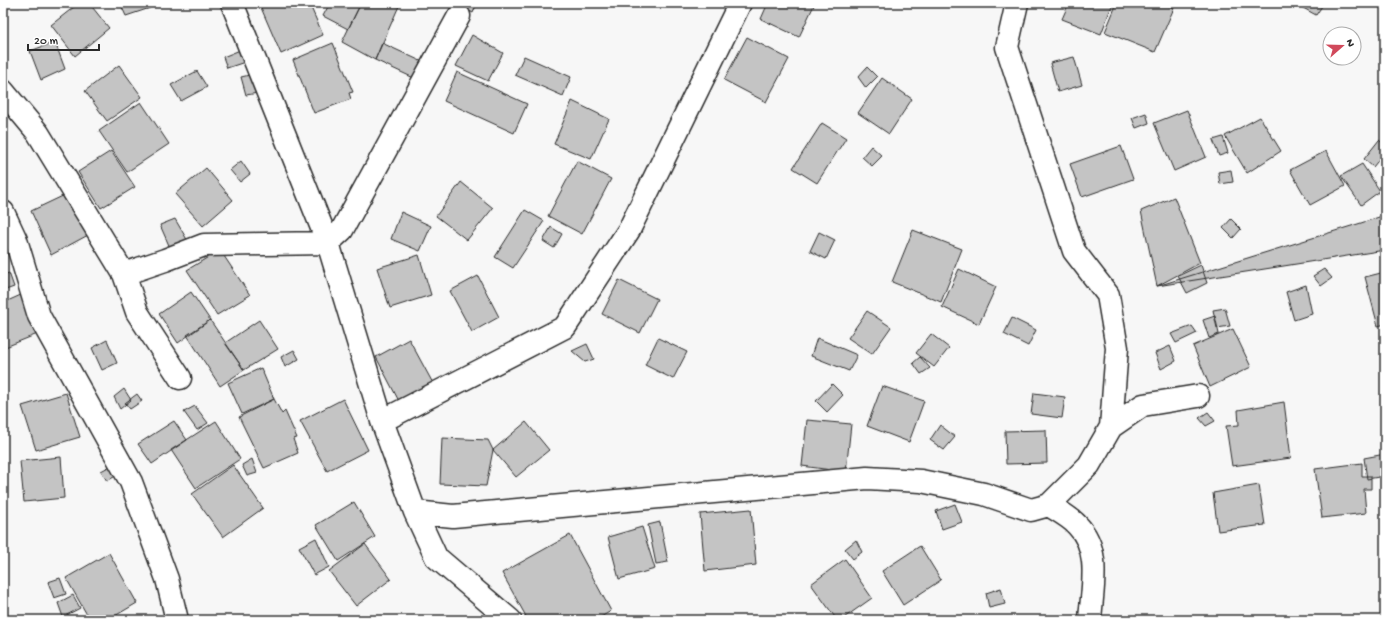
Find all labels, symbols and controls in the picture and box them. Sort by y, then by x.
scale bar [28,26,99,52]
north arrow [1322,26,1362,66]
text: 20 m [34,35,59,49]
text: N [1343,38,1356,49]

